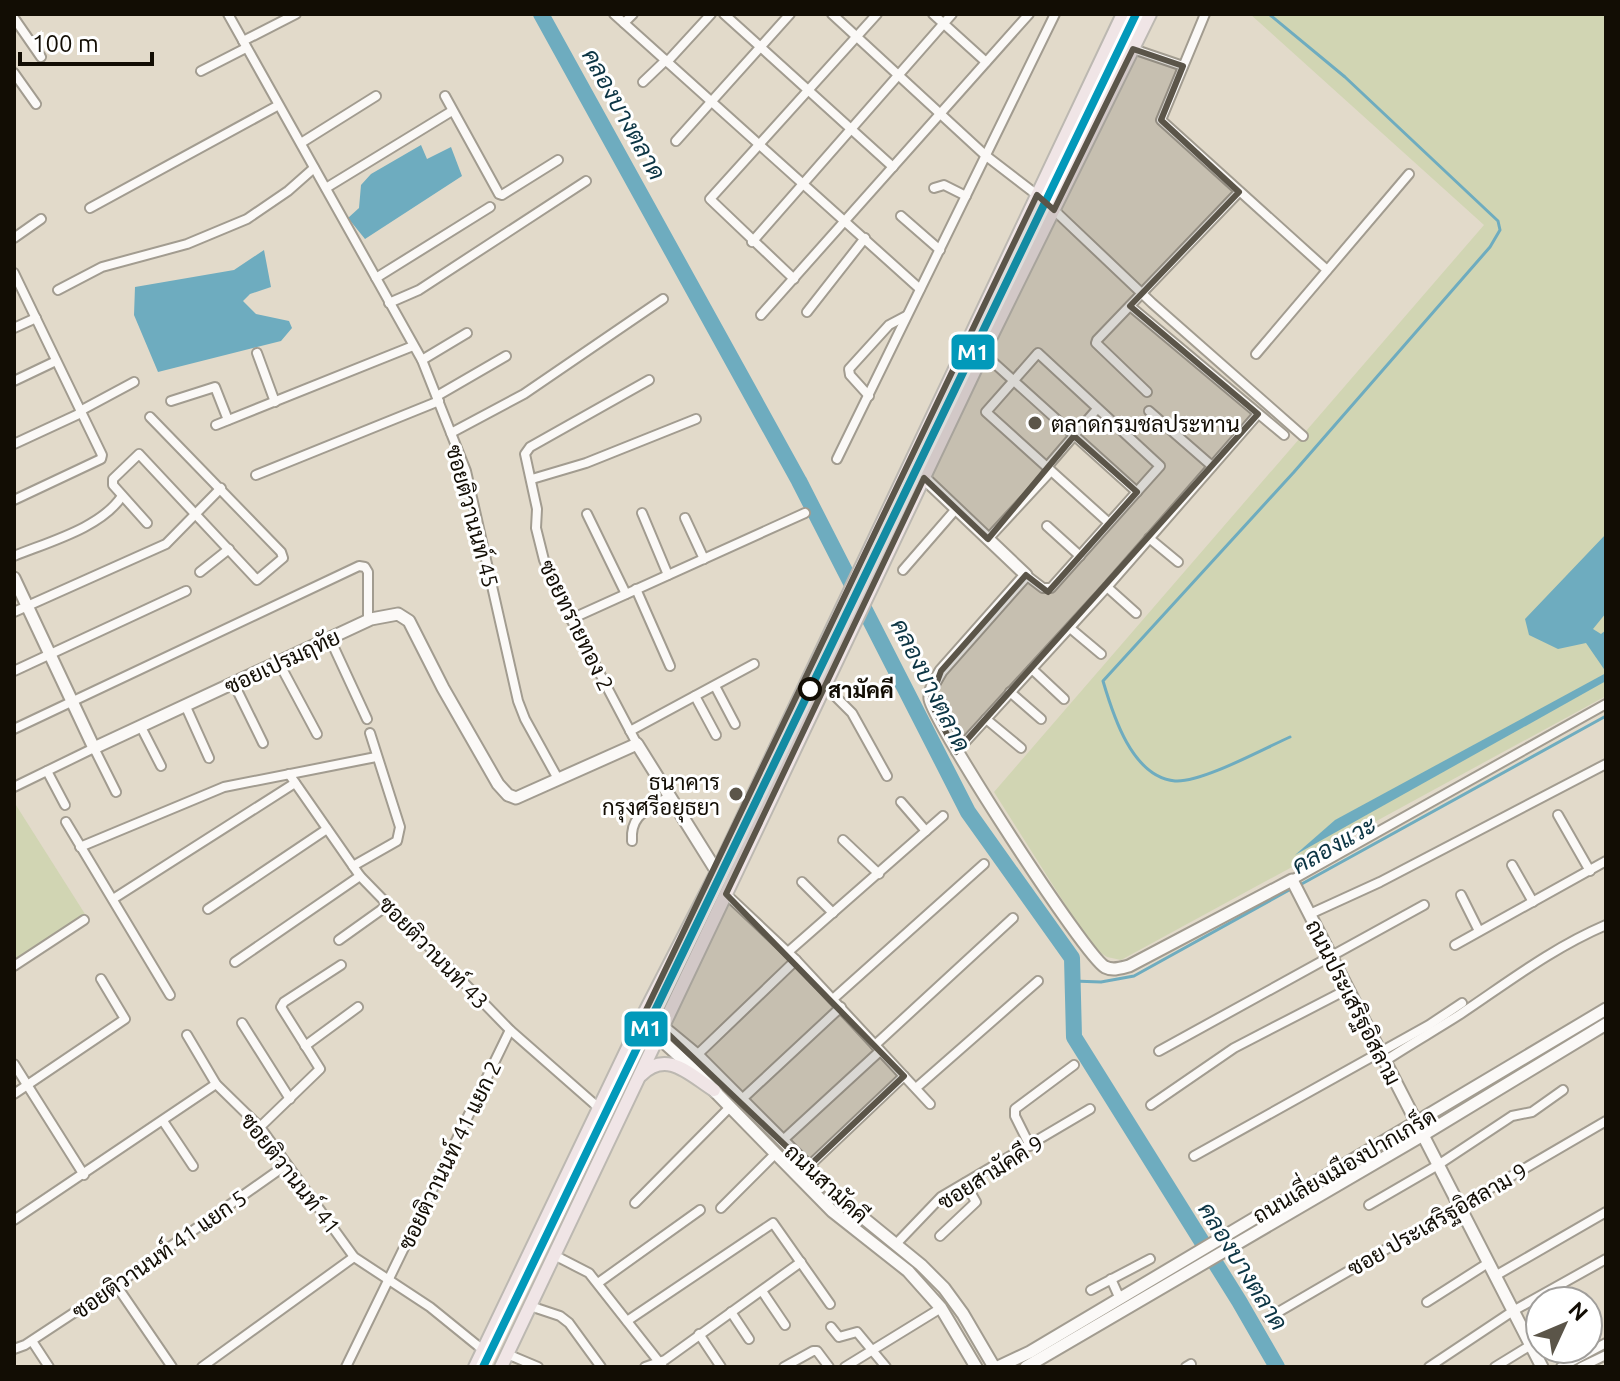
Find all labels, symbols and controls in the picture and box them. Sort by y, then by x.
scale bar [20,16,152,66]
text: 100 m [32,30,99,57]
water label: คลองบางตลาด [577,44,671,184]
line badge: M1 [950,333,996,371]
text: M1 [957,339,989,364]
place label: ตลาดกรมชลประทาน [1051,411,1240,436]
marker: ตลาดกรมชลประทาน [1026,414,1044,432]
street label: ซอยติวานนท์ 45 [442,442,505,590]
street label: ซอยทรายทอง 2 [535,556,619,694]
water label: คลองบางตลาด [886,614,976,756]
street label: ซอยเปรมฤทัย [220,623,344,700]
place label: สามัคคี [828,676,894,702]
marker: สามัคคี [799,678,821,700]
place label: ธนาคาร กรุงศรีอยุธยา [602,769,720,823]
marker: ธนาคาร กรุงศรีอยุธยา [727,785,745,803]
water label: คลองแวะ [1287,811,1381,879]
street label: ซอยติวานนท์ 43 [374,890,495,1013]
street label: ถนนประเสริฐอิสลาม [1298,915,1407,1091]
line badge: M1 [623,1010,669,1048]
text: M1 [630,1015,662,1040]
street label: ซอยติวานนท์ 41 แยก 2 [391,1056,506,1254]
street label: ถนนเลี่ยงเมืองปากเกร็ด [1245,1097,1440,1228]
street label: ซอยติวานนท์ 41 [236,1107,347,1238]
street label: ซอยสามัคคี 9 [933,1130,1047,1214]
street label: ถนนสามัคคี [780,1138,874,1228]
street label: ซอย ประเสริฐอิสลาม 9 [1343,1157,1533,1284]
street label: ซอยติวานนท์ 41 แยก 5 [66,1184,251,1324]
water label: คลองบางตลาด [1193,1197,1293,1335]
north arrow [1524,1285,1604,1365]
text: N [1564,1296,1593,1325]

